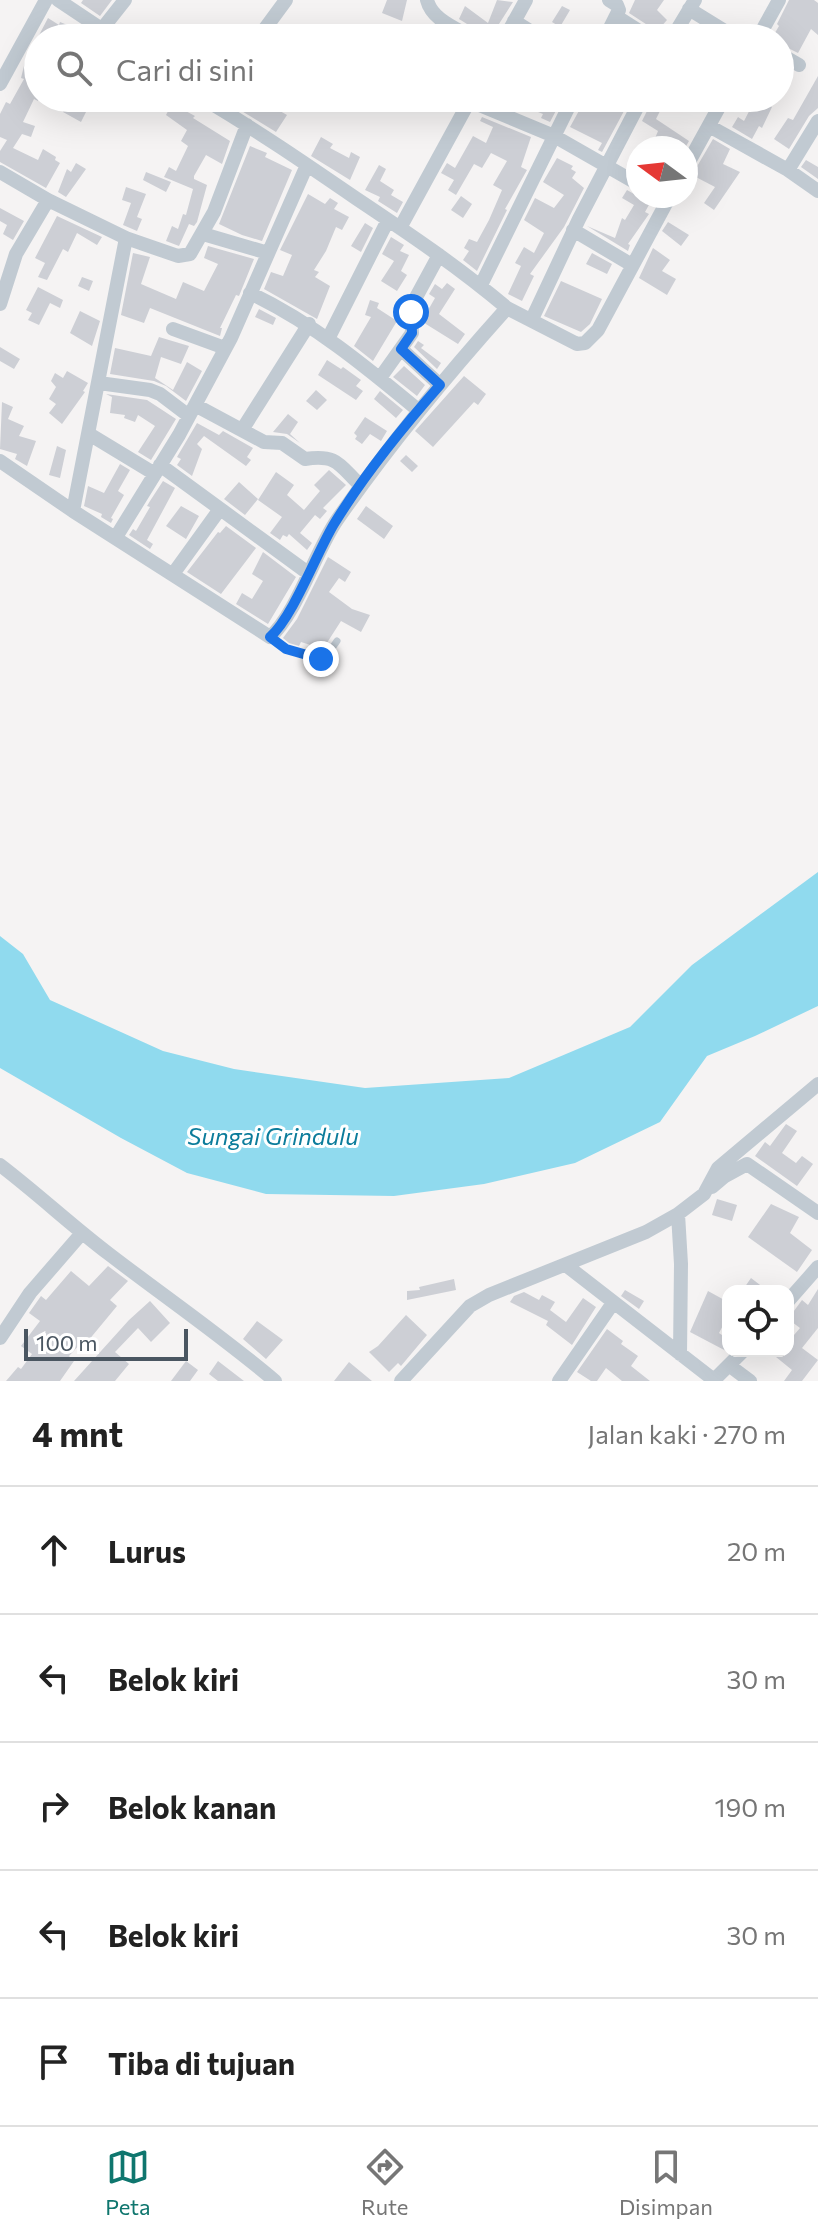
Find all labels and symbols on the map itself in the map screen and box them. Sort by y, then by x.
north arrow [626,136,698,208]
route start [393,294,429,330]
route end [303,641,339,677]
water label: Sungai Grindulu [187,1121,359,1150]
scale bar [24,1325,188,1361]

